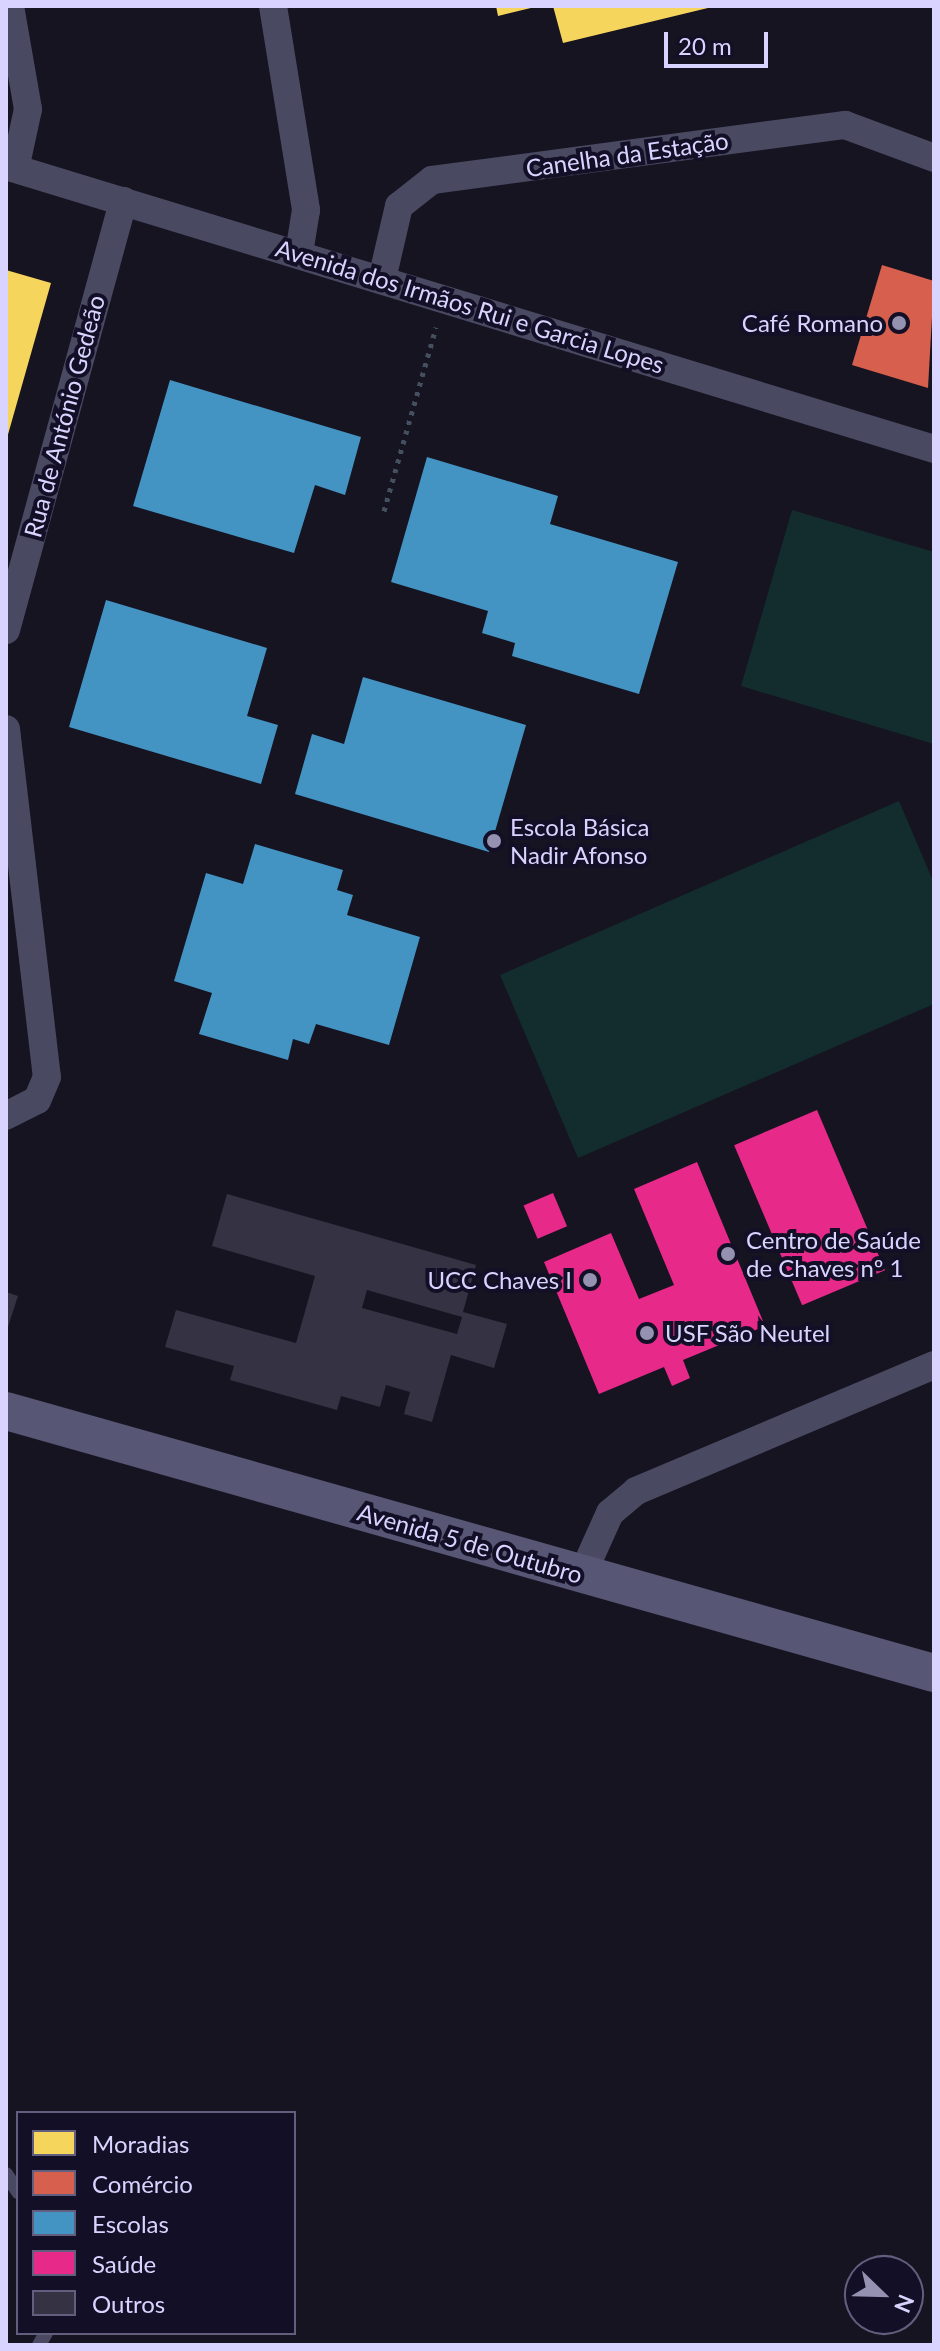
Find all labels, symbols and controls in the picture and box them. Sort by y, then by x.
scale bar [668,16,772,66]
text: 20 m [678,31,732,60]
street label: Canelha da Estação [524,126,730,182]
street label: Avenida dos Irmãos Rui e Garcia Lopes [272,233,668,379]
street label: Rua de António Gedeão [18,291,110,541]
place label: Café Romano [742,309,883,337]
marker: Café Romano [890,314,908,332]
place label: Escola Básica Nadir Afonso [510,813,649,869]
marker: Escola Básica Nadir Afonso [485,832,503,850]
place label: Centro de Saúde de Chaves nº 1 [746,1226,921,1282]
marker: Centro de Saúde de Chaves nº 1 [717,1243,739,1265]
place label: UCC Chaves I [427,1266,572,1294]
marker: UCC Chaves I [579,1269,601,1291]
place label: USF São Neutel [665,1319,831,1347]
marker: USF São Neutel [636,1322,658,1344]
street label: Avenida 5 de Outubro [354,1497,586,1589]
legend [16,2111,296,2335]
text: Moradias [92,2129,190,2158]
text: Comércio [92,2169,193,2198]
text: Escolas [92,2209,169,2238]
text: Saúde [92,2249,156,2278]
north arrow [844,2255,924,2335]
text: Outros [92,2289,165,2318]
text: N [889,2291,920,2317]

